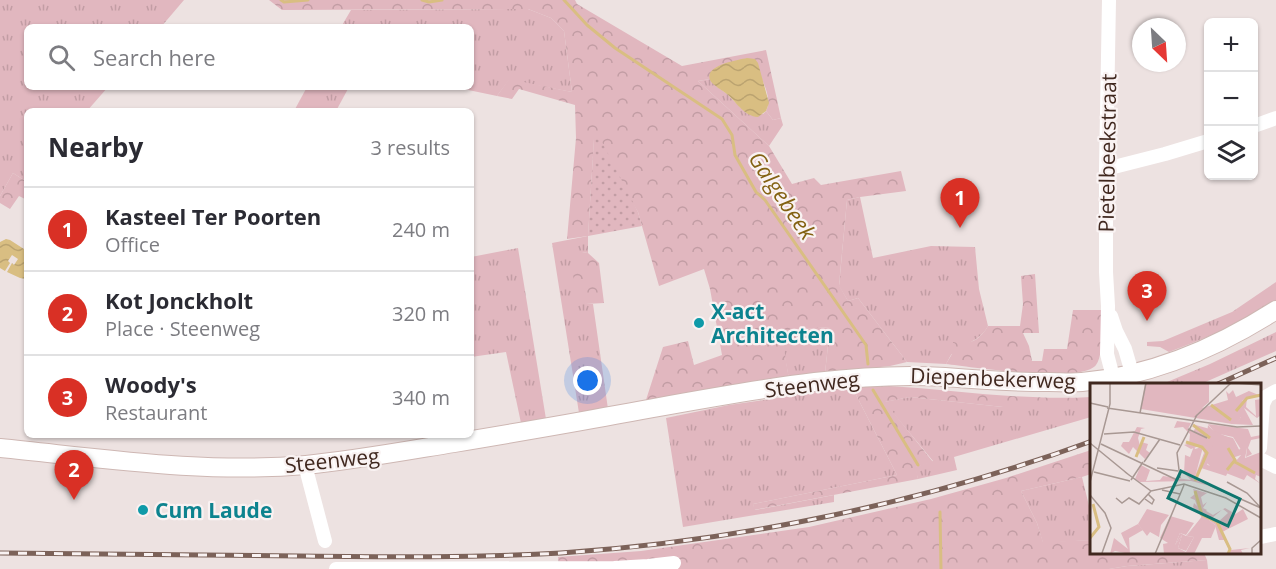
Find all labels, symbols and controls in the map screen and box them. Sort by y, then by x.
north arrow [1132,18,1186,72]
map controls [1204,18,1258,180]
button: + [1204,18,1258,72]
search box [24,24,474,90]
icon: search [45,41,78,74]
text: Search here [93,42,216,72]
button: − [1204,72,1258,126]
street label: Pietelbeekstraat [1092,73,1122,233]
button: layers [1204,126,1258,180]
text: Nearby [48,129,143,165]
text: 3 results [370,134,450,161]
water label: Galgebeek [742,145,824,246]
pin: 1 [940,178,980,228]
text: Kasteel Ter Poorten [105,201,321,231]
text: 1 [62,216,73,243]
text: 240 m [392,216,450,243]
text: Office [105,231,160,258]
pin: 3 [1128,272,1166,321]
text: Kot Jonckholt [105,285,253,315]
place label: X-act Architecten [711,297,834,349]
text: 2 [62,300,73,327]
text: 320 m [392,300,450,327]
text: Place · Steenweg [105,315,260,342]
marker: X-act Architecten [692,316,706,330]
street label: Diepenbekerweg [910,361,1076,395]
street label: Steenweg [763,364,861,404]
your location [573,366,602,395]
text: Woody's [105,369,197,399]
inset map [1090,383,1261,554]
text: 3 [62,384,73,411]
text: 340 m [392,384,450,411]
text: Restaurant [105,399,207,426]
street label: Steenweg [283,441,381,479]
pin: 2 [54,450,94,500]
place label: Cum Laude [155,496,272,524]
marker: Cum Laude [136,503,150,517]

